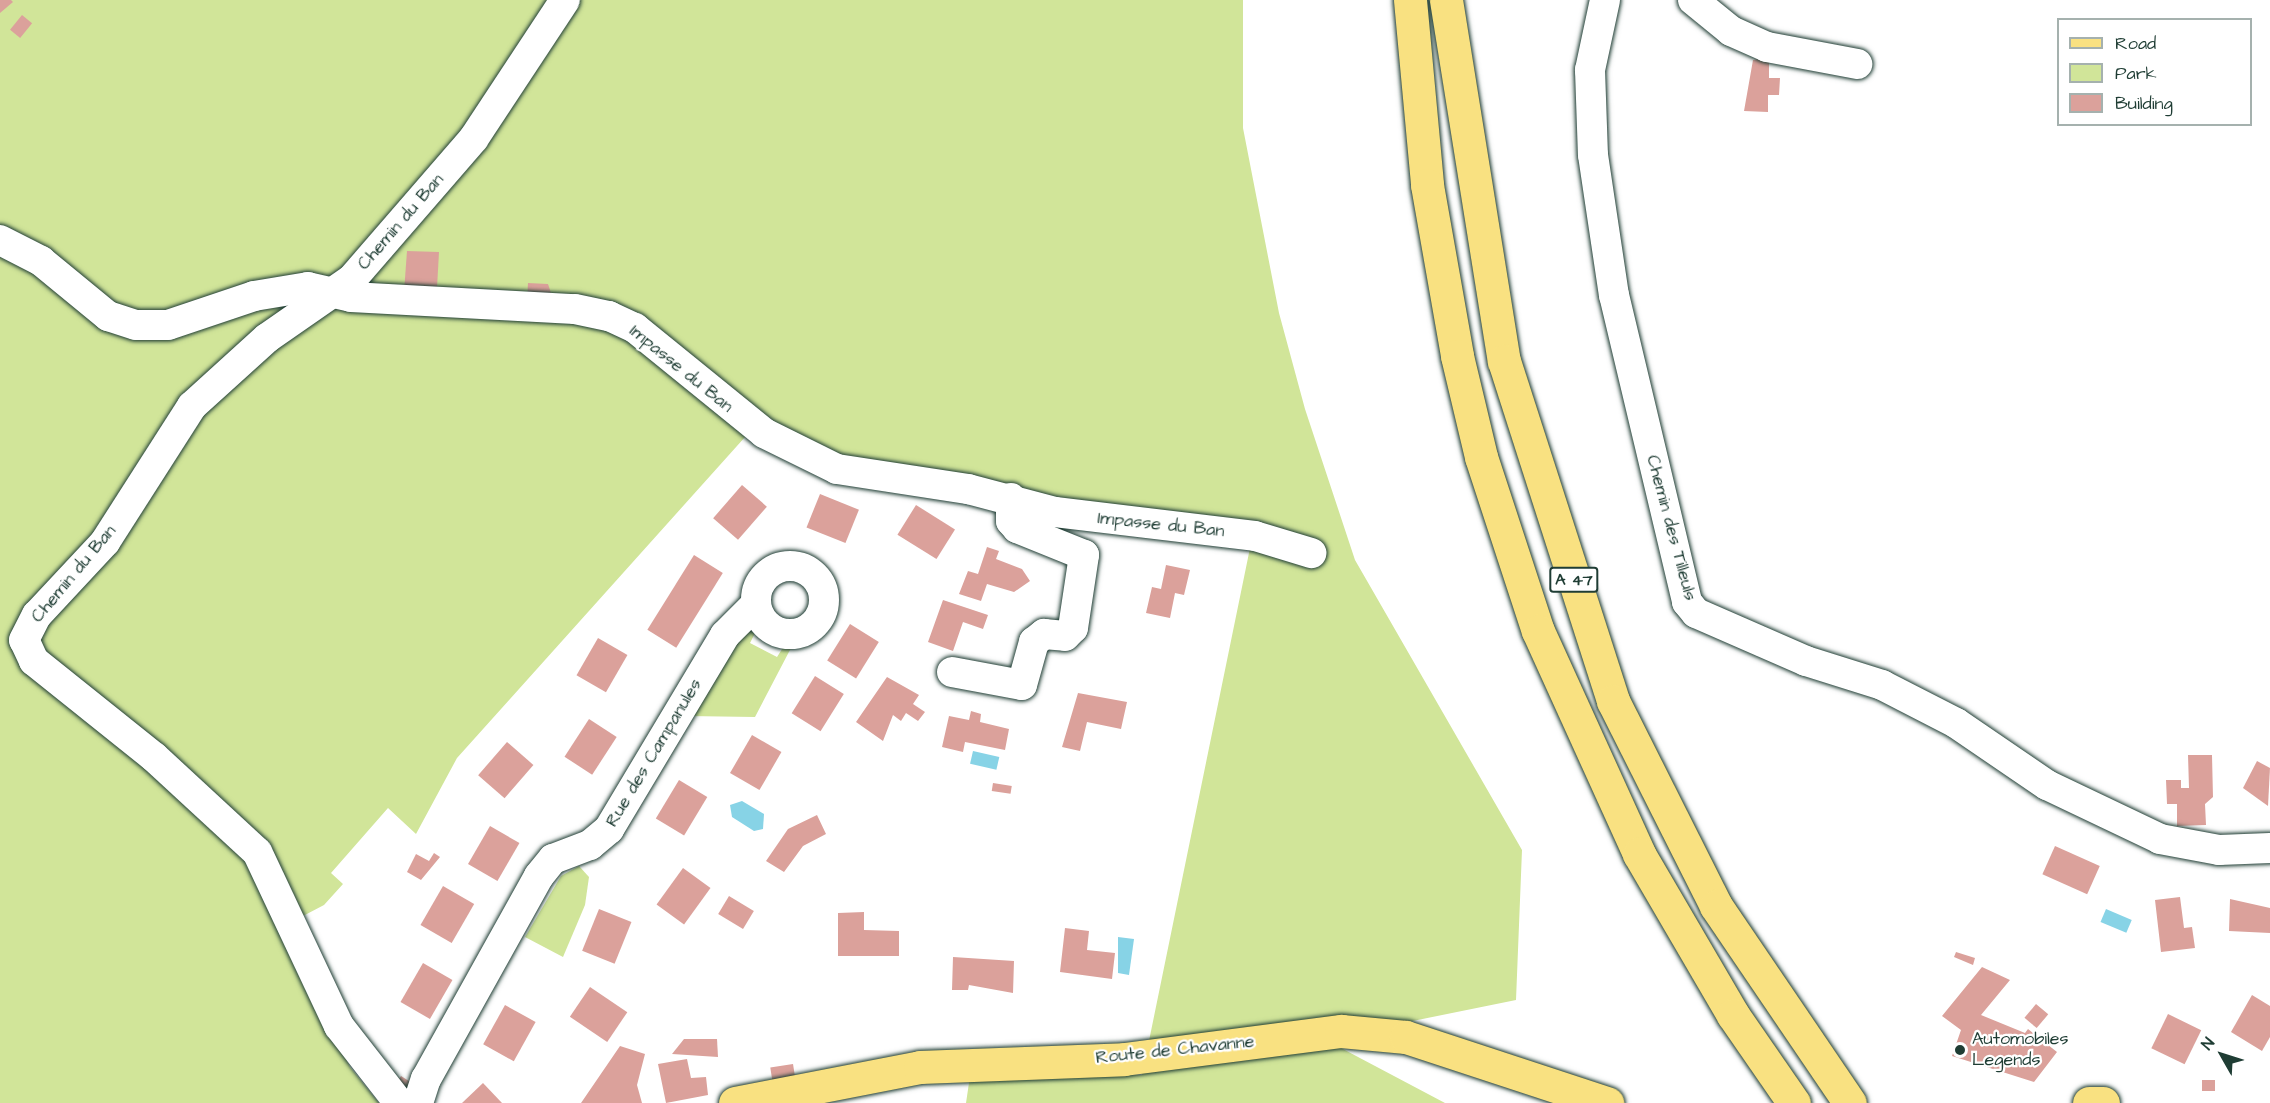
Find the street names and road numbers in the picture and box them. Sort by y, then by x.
street label: Chemin du Ban [353,169,449,275]
street label: Impasse du Ban [625,321,737,417]
street label: Chemin des Tilleuls [1641,453,1701,603]
street label: Impasse du Ban [1096,508,1226,542]
street label: Chemin du Ban [27,521,121,627]
road number: A 47 [1548,567,1600,593]
street label: Rue des Campanules [601,675,707,831]
street label: Route de Chavanne [1095,1031,1255,1069]

